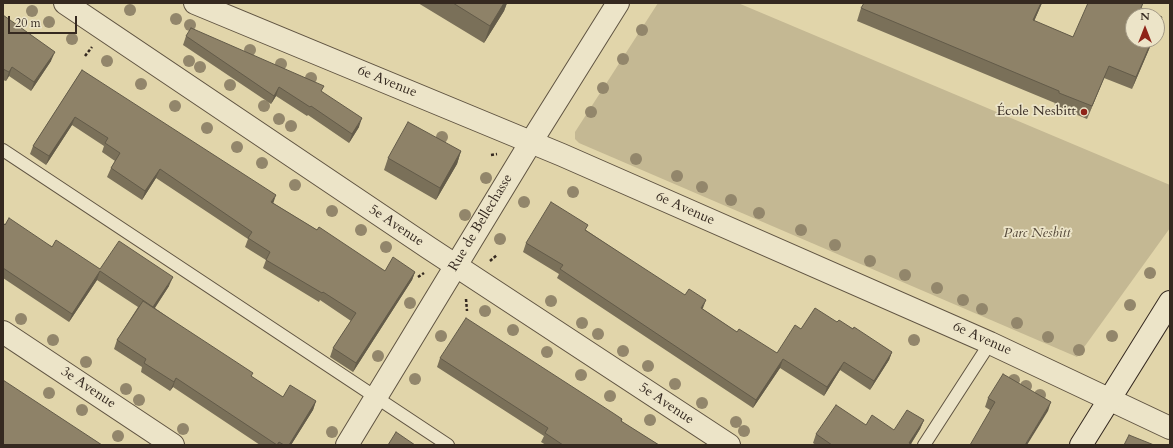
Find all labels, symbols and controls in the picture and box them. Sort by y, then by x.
scale bar [10,8,79,34]
north arrow [1125,8,1165,48]
text: N [1140,9,1150,24]
text: 20 m [15,15,41,31]
street label: 6e Avenue [355,62,419,102]
place label: École Nesbitt [996,104,1076,120]
marker: École Nesbitt [1079,107,1089,117]
street label: Rue de Bellechasse [445,171,517,275]
street label: 6e Avenue [653,189,717,229]
street label: 5e Avenue [365,202,427,250]
park label: Parc Nesbitt [1004,226,1070,242]
street label: 6e Avenue [950,319,1014,359]
street label: 3e Avenue [57,364,119,412]
street label: 5e Avenue [635,380,697,428]

